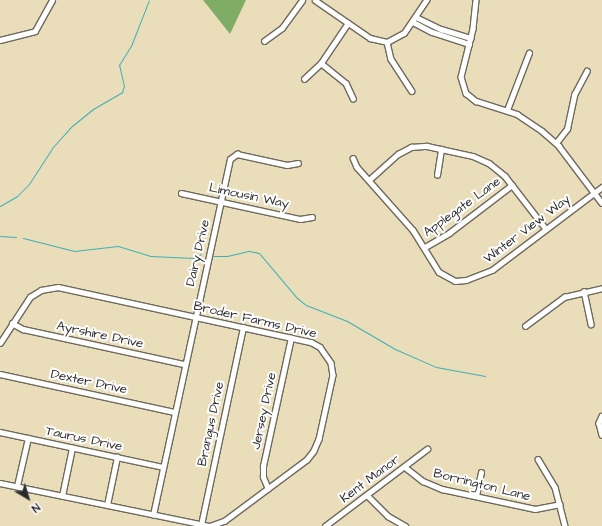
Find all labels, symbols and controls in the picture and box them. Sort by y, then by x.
street label: Applegate Lane [420,174,504,240]
street label: Limousin Way [208,180,290,212]
street label: Winter View Way [481,191,573,267]
street label: Dairy Drive [183,218,213,288]
street label: Broder Farms Drive [192,298,318,342]
street label: Ayrshire Drive [55,318,145,352]
street label: Dexter Drive [49,366,129,398]
street label: Jersey Drive [248,371,280,451]
street label: Brangus Drive [194,380,228,468]
street label: Taurus Drive [44,423,124,455]
street label: Kent Manor [337,452,403,506]
street label: Borrington Lane [432,465,532,505]
north arrow [8,478,48,518]
text: N [28,500,43,516]

